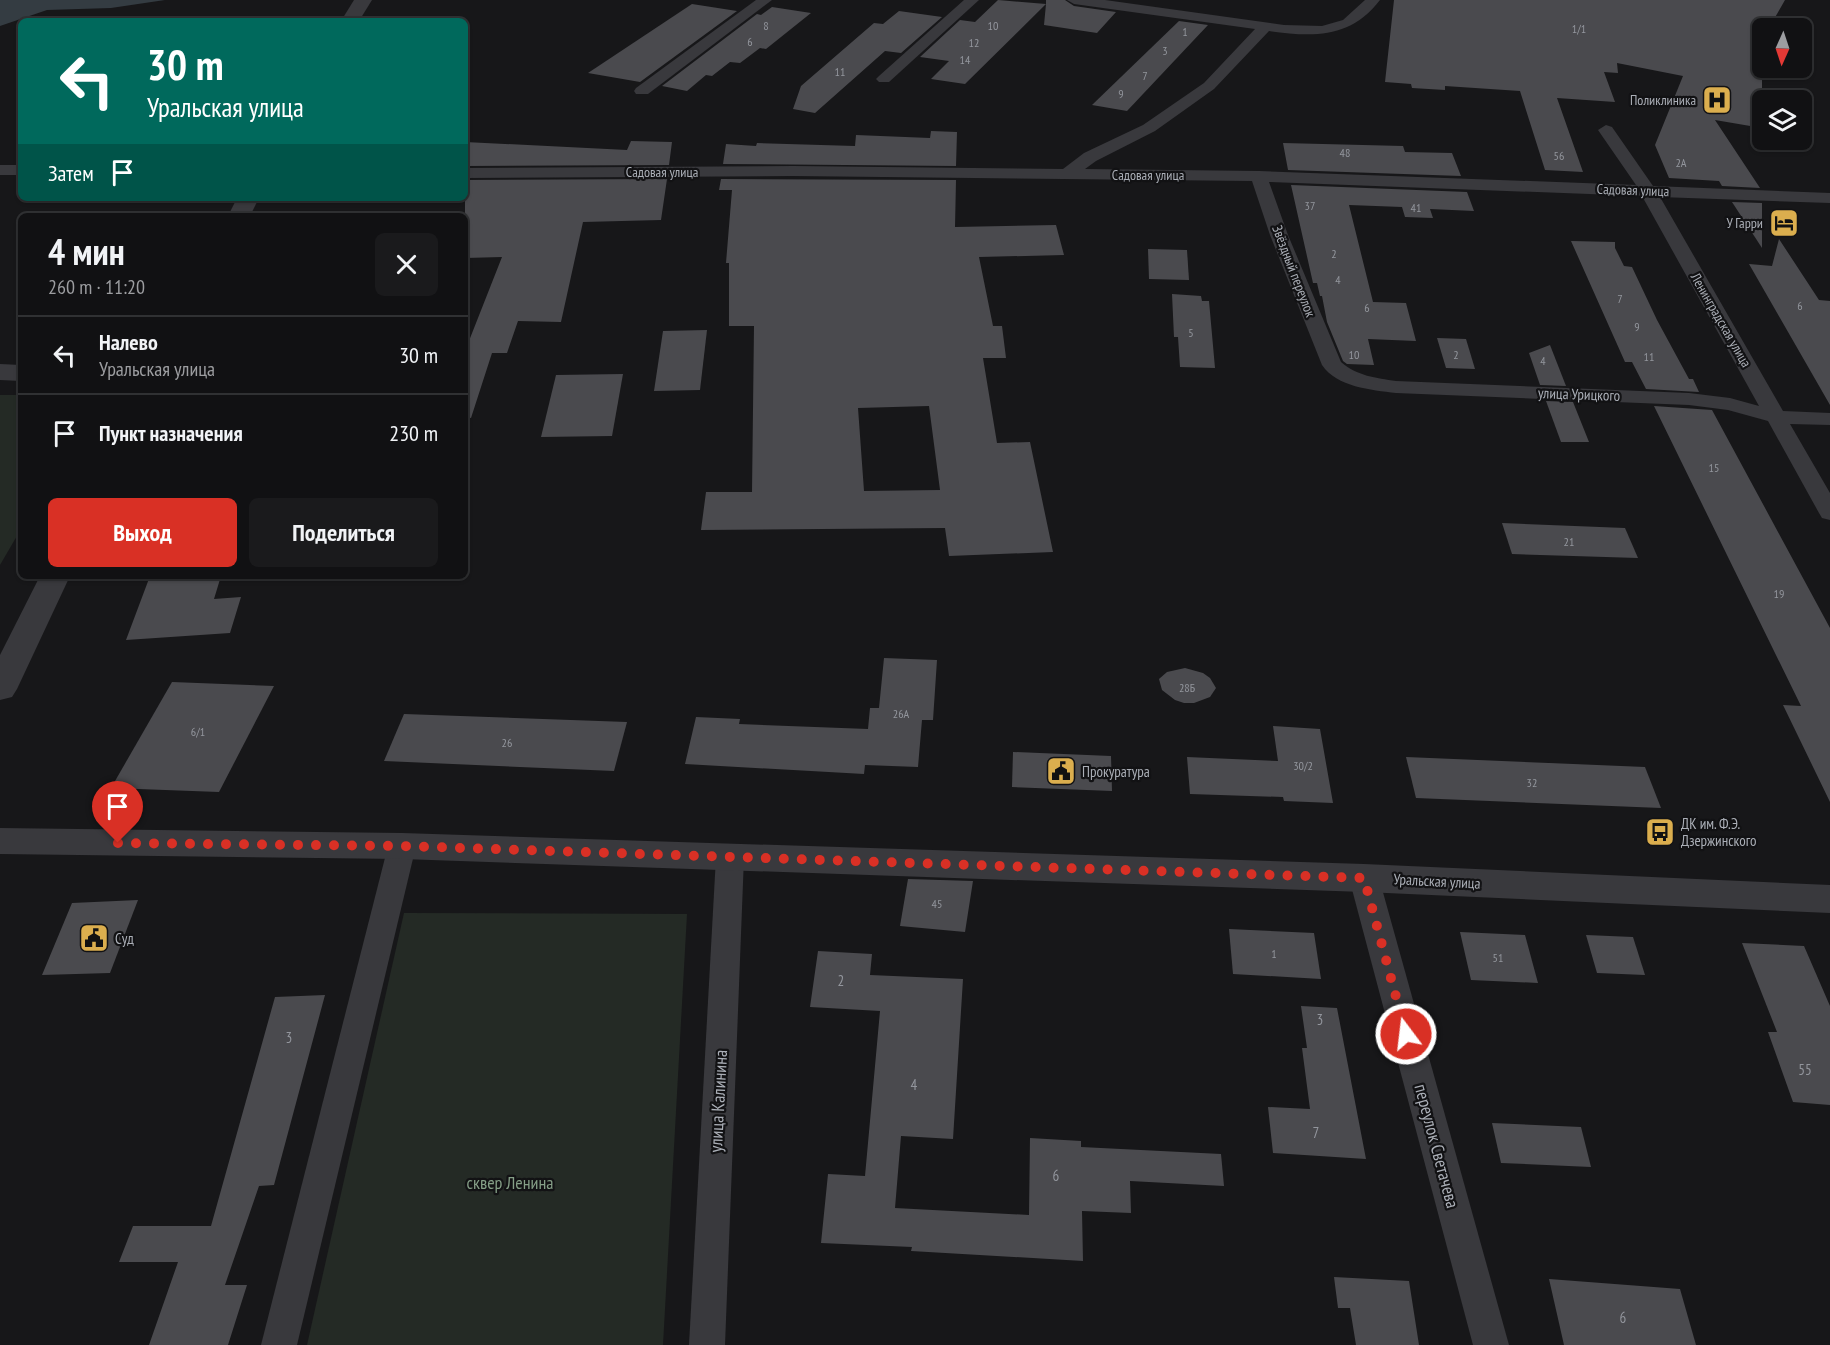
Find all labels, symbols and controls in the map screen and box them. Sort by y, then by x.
house number: 8 [763,18,769,33]
house number: 10 [988,18,998,33]
north arrow [1752,18,1812,78]
map controls [1752,18,1812,150]
house number: 1/1 [1572,21,1586,36]
house number: 1 [1182,24,1188,39]
house number: 6 [747,34,753,49]
house number: 12 [969,35,979,50]
text: 30 m [147,37,224,92]
icon: left [48,42,126,120]
house number: 3 [1162,43,1168,58]
house number: 14 [960,52,971,67]
house number: 11 [835,64,845,79]
house number: 7 [1142,68,1148,83]
hospital icon: Поликлиника [1701,84,1733,116]
house number: 9 [1118,86,1124,101]
text: Уральская улица [147,90,304,124]
button: layers [1752,90,1812,150]
place label: Поликлиника [1630,91,1696,109]
house number: 48 [1340,145,1350,160]
house number: 56 [1554,148,1564,163]
house number: 2А [1675,155,1687,170]
icon: arrive [106,156,139,189]
text: Затем [48,159,94,187]
street label: Садовая улица [626,163,698,181]
street label: Садовая улица [1112,166,1184,184]
street label: Садовая улица [1596,180,1670,200]
house number: 37 [1305,198,1315,213]
house number: 41 [1411,200,1421,215]
hotel icon: У Гарри [1768,207,1800,239]
place label: У Гарри [1726,214,1763,232]
street label: Звёздный переулок [1268,222,1320,320]
text: 4 мин [48,228,125,275]
button: close [375,233,438,296]
house number: 2 [1331,246,1337,261]
street label: Ленинградская улица [1686,269,1755,370]
house number: 4 [1335,272,1341,287]
text: 260 m · 11:20 [48,274,145,300]
house number: 7 [1617,291,1623,306]
house number: 6 [1797,298,1803,313]
house number: 6 [1364,300,1370,315]
house number: 9 [1634,319,1640,334]
house number: 5 [1188,325,1194,340]
text: Налево [99,328,158,356]
icon: left [48,339,81,372]
text: 30 m [399,341,438,369]
house number: 10 [1349,347,1359,362]
house number: 2 [1453,347,1459,362]
house number: 11 [1644,349,1654,364]
house number: 4 [1540,353,1546,368]
text: Уральская улица [99,356,215,382]
street label: улица Урицкого [1538,383,1620,405]
icon: arrive [48,417,81,450]
text: Пункт назначения [99,419,243,447]
text: 230 m [389,419,438,447]
house number: 15 [1709,460,1719,475]
button: Выход [48,498,237,567]
button: Поделиться [249,498,438,567]
house number: 21 [1564,534,1574,549]
house number: 19 [1774,586,1784,601]
house number: 28Б [1179,680,1195,695]
house number: 26А [893,706,910,721]
house number: 6/1 [191,724,205,739]
house number: 26 [502,735,512,750]
public building icon: Прокуратура [1045,755,1077,787]
house number: 30/2 [1293,758,1313,773]
place label: Прокуратура [1082,762,1150,781]
house number: 32 [1527,775,1537,790]
pin [92,781,143,843]
icon: arrive [101,790,134,823]
place label: ДК им. Ф.Э. Дзержинского [1681,814,1756,850]
bus stop icon: ДК им. Ф.Э. Дзержинского [1644,816,1676,848]
street label: Уральская улица [1393,869,1481,893]
house number: 45 [932,896,942,911]
public building icon: Суд [78,922,110,954]
place label: Суд [115,929,134,948]
house number: 1 [1271,946,1277,961]
house number: 51 [1493,950,1503,965]
house number: 2 [838,971,844,990]
position arrow [1374,1002,1438,1066]
house number: 3 [1317,1010,1323,1029]
house number: 3 [286,1028,292,1047]
street label: улица Калинина [704,1049,732,1153]
house number: 55 [1798,1060,1812,1079]
house number: 4 [911,1075,918,1094]
street label: переулок Светачева [1409,1081,1465,1211]
house number: 7 [1313,1123,1319,1142]
house number: 6 [1053,1166,1060,1185]
park label: сквер Ленина [467,1171,553,1194]
house number: 6 [1620,1308,1627,1327]

